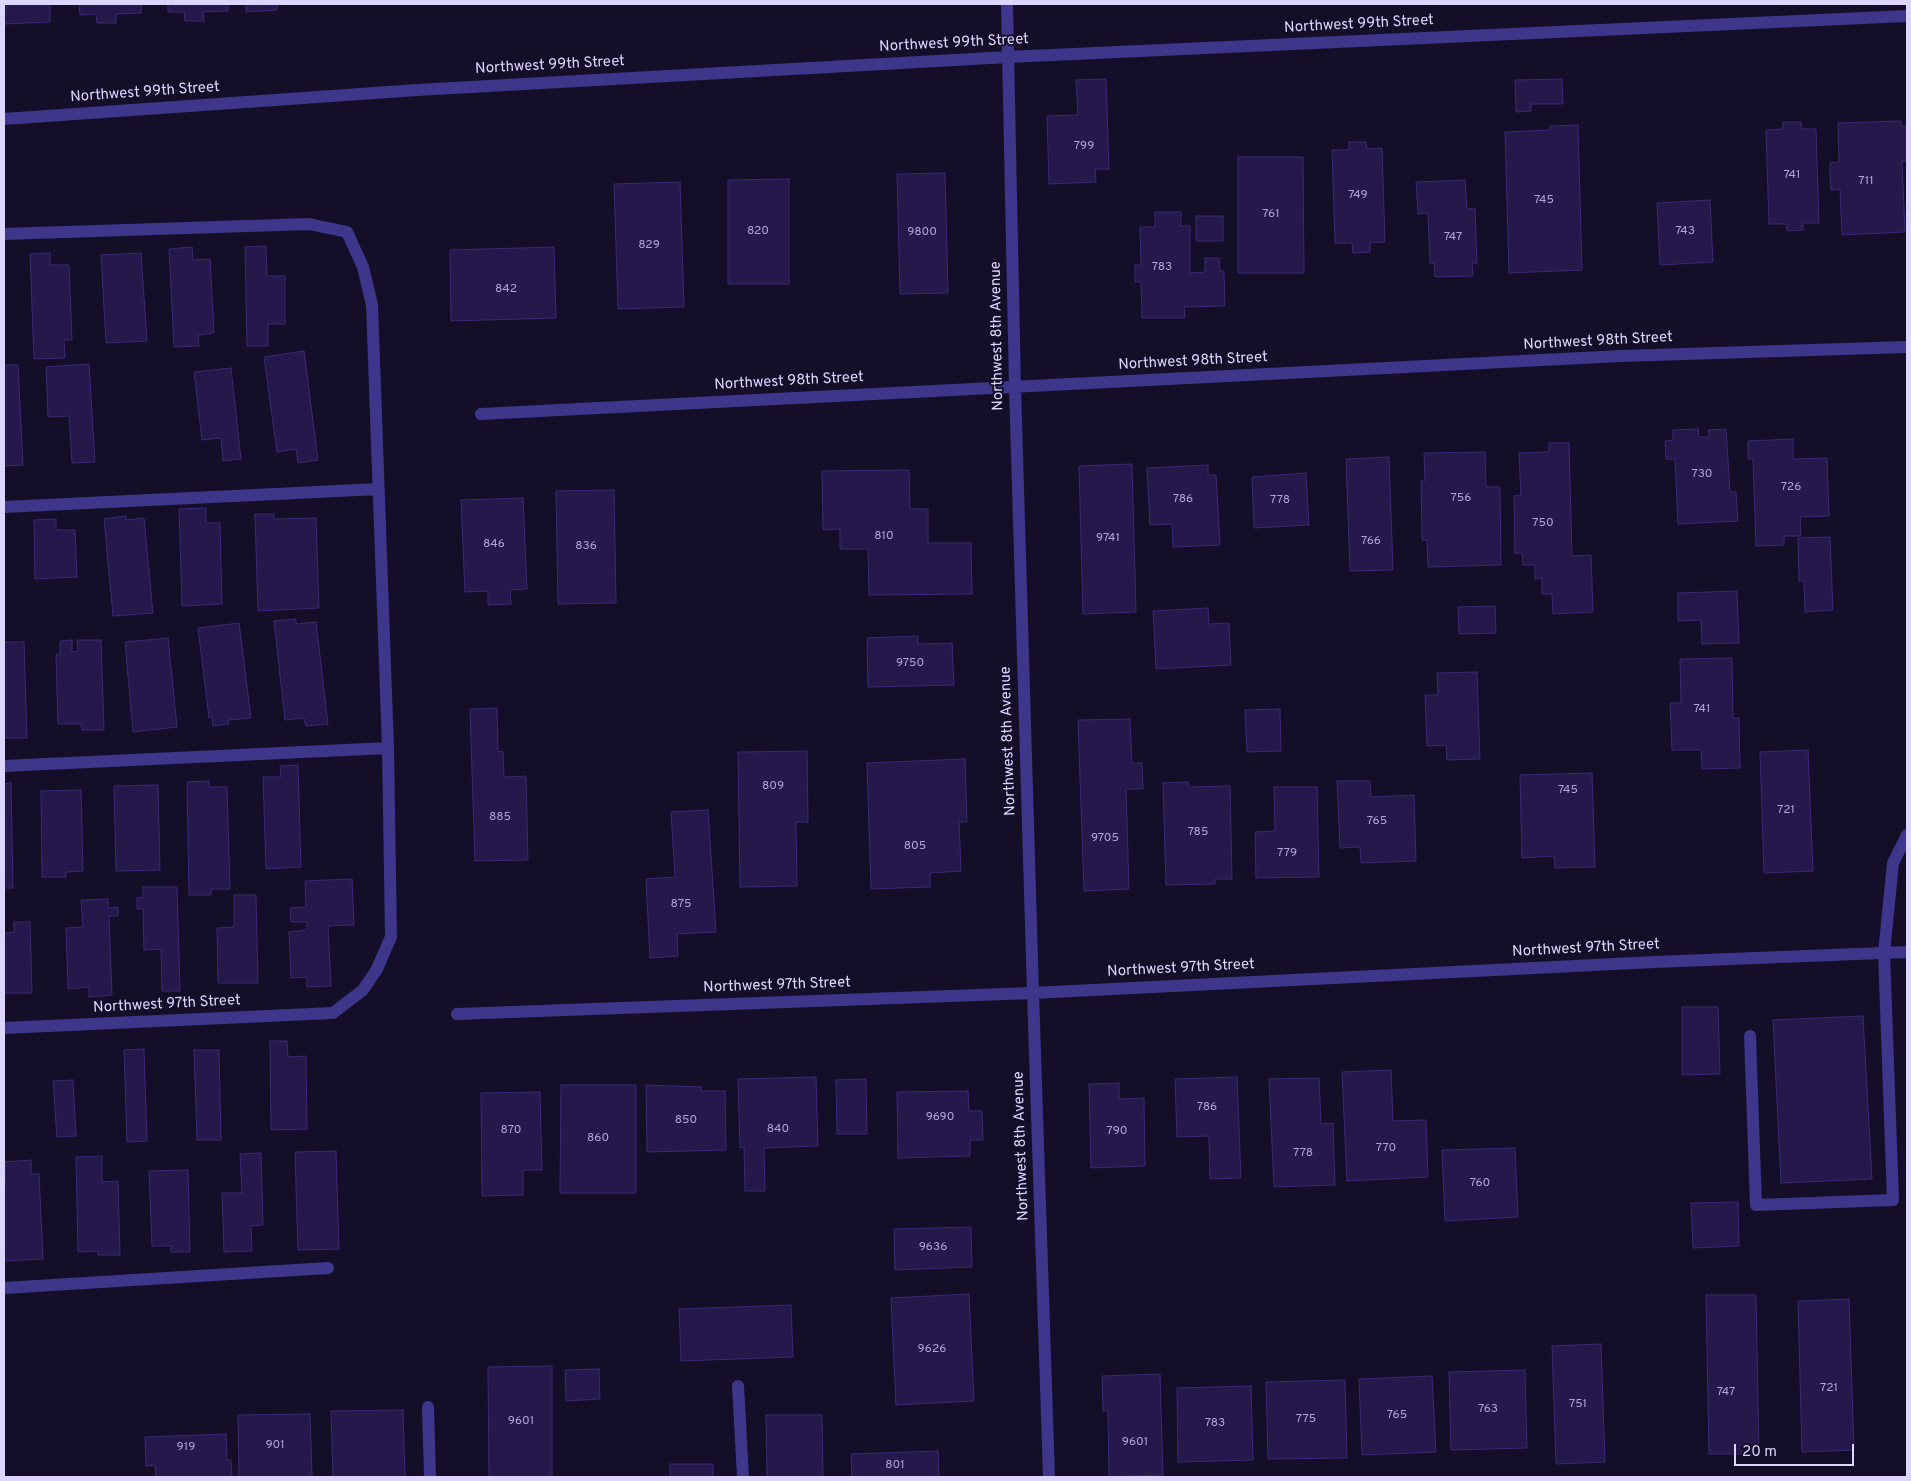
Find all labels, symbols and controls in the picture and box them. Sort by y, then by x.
street label: Northwest 99th Street [1284,12,1434,38]
street label: Northwest 99th Street [879,31,1029,57]
street label: Northwest 99th Street [475,53,625,79]
street label: Northwest 99th Street [70,79,220,107]
house number: 799 [1074,140,1094,154]
house number: 741 [1784,169,1800,183]
house number: 711 [1858,175,1874,189]
house number: 749 [1348,189,1368,203]
house number: 745 [1534,194,1554,208]
house number: 761 [1262,208,1280,222]
house number: 820 [747,225,769,239]
house number: 743 [1675,225,1695,239]
house number: 9800 [907,226,937,240]
house number: 747 [1444,231,1462,245]
house number: 829 [638,239,660,253]
street label: Northwest 8th Avenue [988,261,1008,411]
house number: 783 [1152,261,1172,275]
house number: 842 [495,283,517,297]
street label: Northwest 98th Street [1523,329,1673,355]
street label: Northwest 98th Street [1118,349,1268,375]
street label: Northwest 98th Street [714,369,864,395]
house number: 730 [1692,468,1712,482]
house number: 726 [1781,481,1801,495]
house number: 756 [1451,492,1471,506]
house number: 786 [1173,493,1193,507]
house number: 778 [1270,494,1290,508]
house number: 750 [1532,517,1554,531]
house number: 810 [874,530,894,544]
house number: 9741 [1096,532,1120,546]
house number: 766 [1361,535,1381,549]
house number: 846 [483,538,505,552]
house number: 836 [575,540,597,554]
house number: 9750 [896,657,924,671]
street label: Northwest 8th Avenue [997,666,1021,816]
house number: 741 [1694,703,1710,717]
house number: 809 [762,780,784,794]
house number: 745 [1558,784,1578,798]
house number: 721 [1777,804,1795,818]
house number: 885 [489,811,511,825]
house number: 765 [1367,815,1387,829]
house number: 785 [1188,826,1208,840]
house number: 9705 [1091,832,1119,846]
house number: 805 [904,840,926,854]
house number: 779 [1277,847,1297,861]
house number: 875 [671,898,691,912]
street label: Northwest 97th Street [1512,936,1660,962]
street label: Northwest 97th Street [1107,956,1255,982]
street label: Northwest 97th Street [703,974,851,998]
street label: Northwest 97th Street [93,992,241,1018]
street label: Northwest 8th Avenue [1010,1071,1034,1221]
house number: 786 [1197,1101,1217,1115]
house number: 9690 [926,1111,954,1125]
house number: 850 [675,1114,697,1128]
house number: 840 [767,1123,789,1137]
house number: 870 [501,1124,521,1138]
house number: 790 [1106,1125,1128,1139]
house number: 860 [587,1132,609,1146]
house number: 770 [1376,1142,1396,1156]
house number: 778 [1293,1147,1313,1161]
house number: 760 [1470,1177,1490,1191]
house number: 9636 [919,1241,947,1255]
house number: 9626 [918,1343,946,1357]
house number: 721 [1820,1382,1838,1396]
house number: 747 [1717,1386,1735,1400]
house number: 751 [1569,1398,1587,1412]
house number: 763 [1478,1403,1498,1417]
house number: 765 [1387,1409,1407,1423]
house number: 775 [1296,1413,1316,1427]
house number: 9601 [508,1415,534,1429]
house number: 783 [1205,1417,1225,1431]
scale bar [1736,1434,1856,1466]
house number: 9601 [1122,1436,1148,1450]
house number: 901 [265,1439,285,1453]
house number: 919 [177,1441,195,1455]
text: 20 m [1742,1443,1777,1462]
house number: 801 [885,1459,905,1473]

